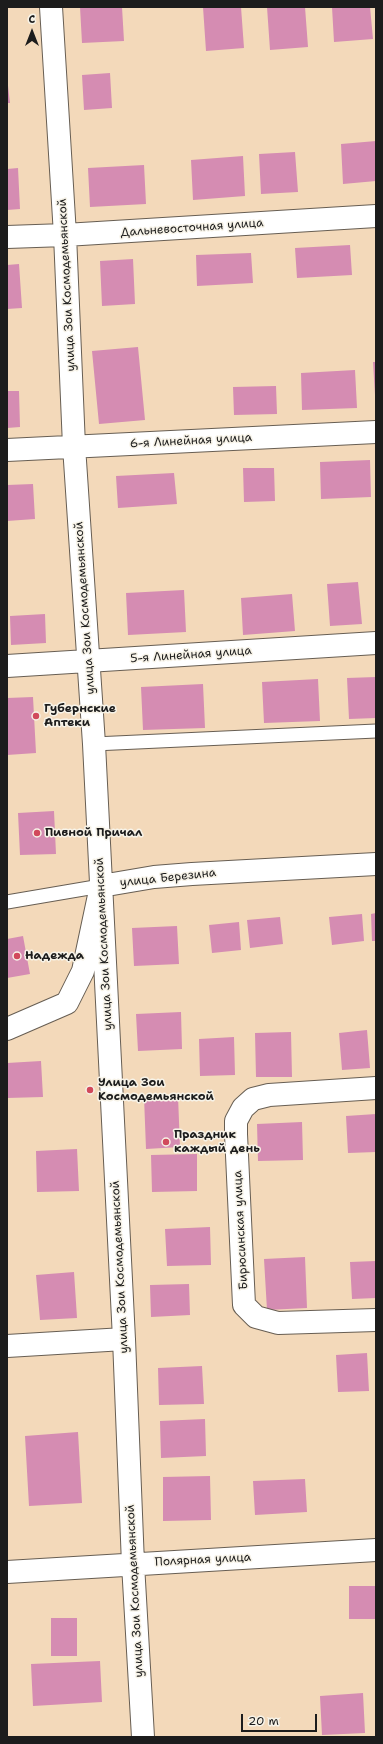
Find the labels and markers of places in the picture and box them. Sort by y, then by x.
place label: Губернские Аптеки [44,702,116,730]
marker: Губернские Аптеки [31,711,41,721]
place label: Пивной Причал [45,826,142,840]
marker: Пивной Причал [32,828,42,838]
place label: Надежда [25,949,84,963]
marker: Надежда [12,951,22,961]
place label: Улица Зои Космодемьянской [98,1076,214,1104]
marker: Улица Зои Космодемьянской [85,1085,95,1095]
place label: Праздник каждый день [174,1128,260,1156]
marker: Праздник каждый день [161,1137,171,1147]

